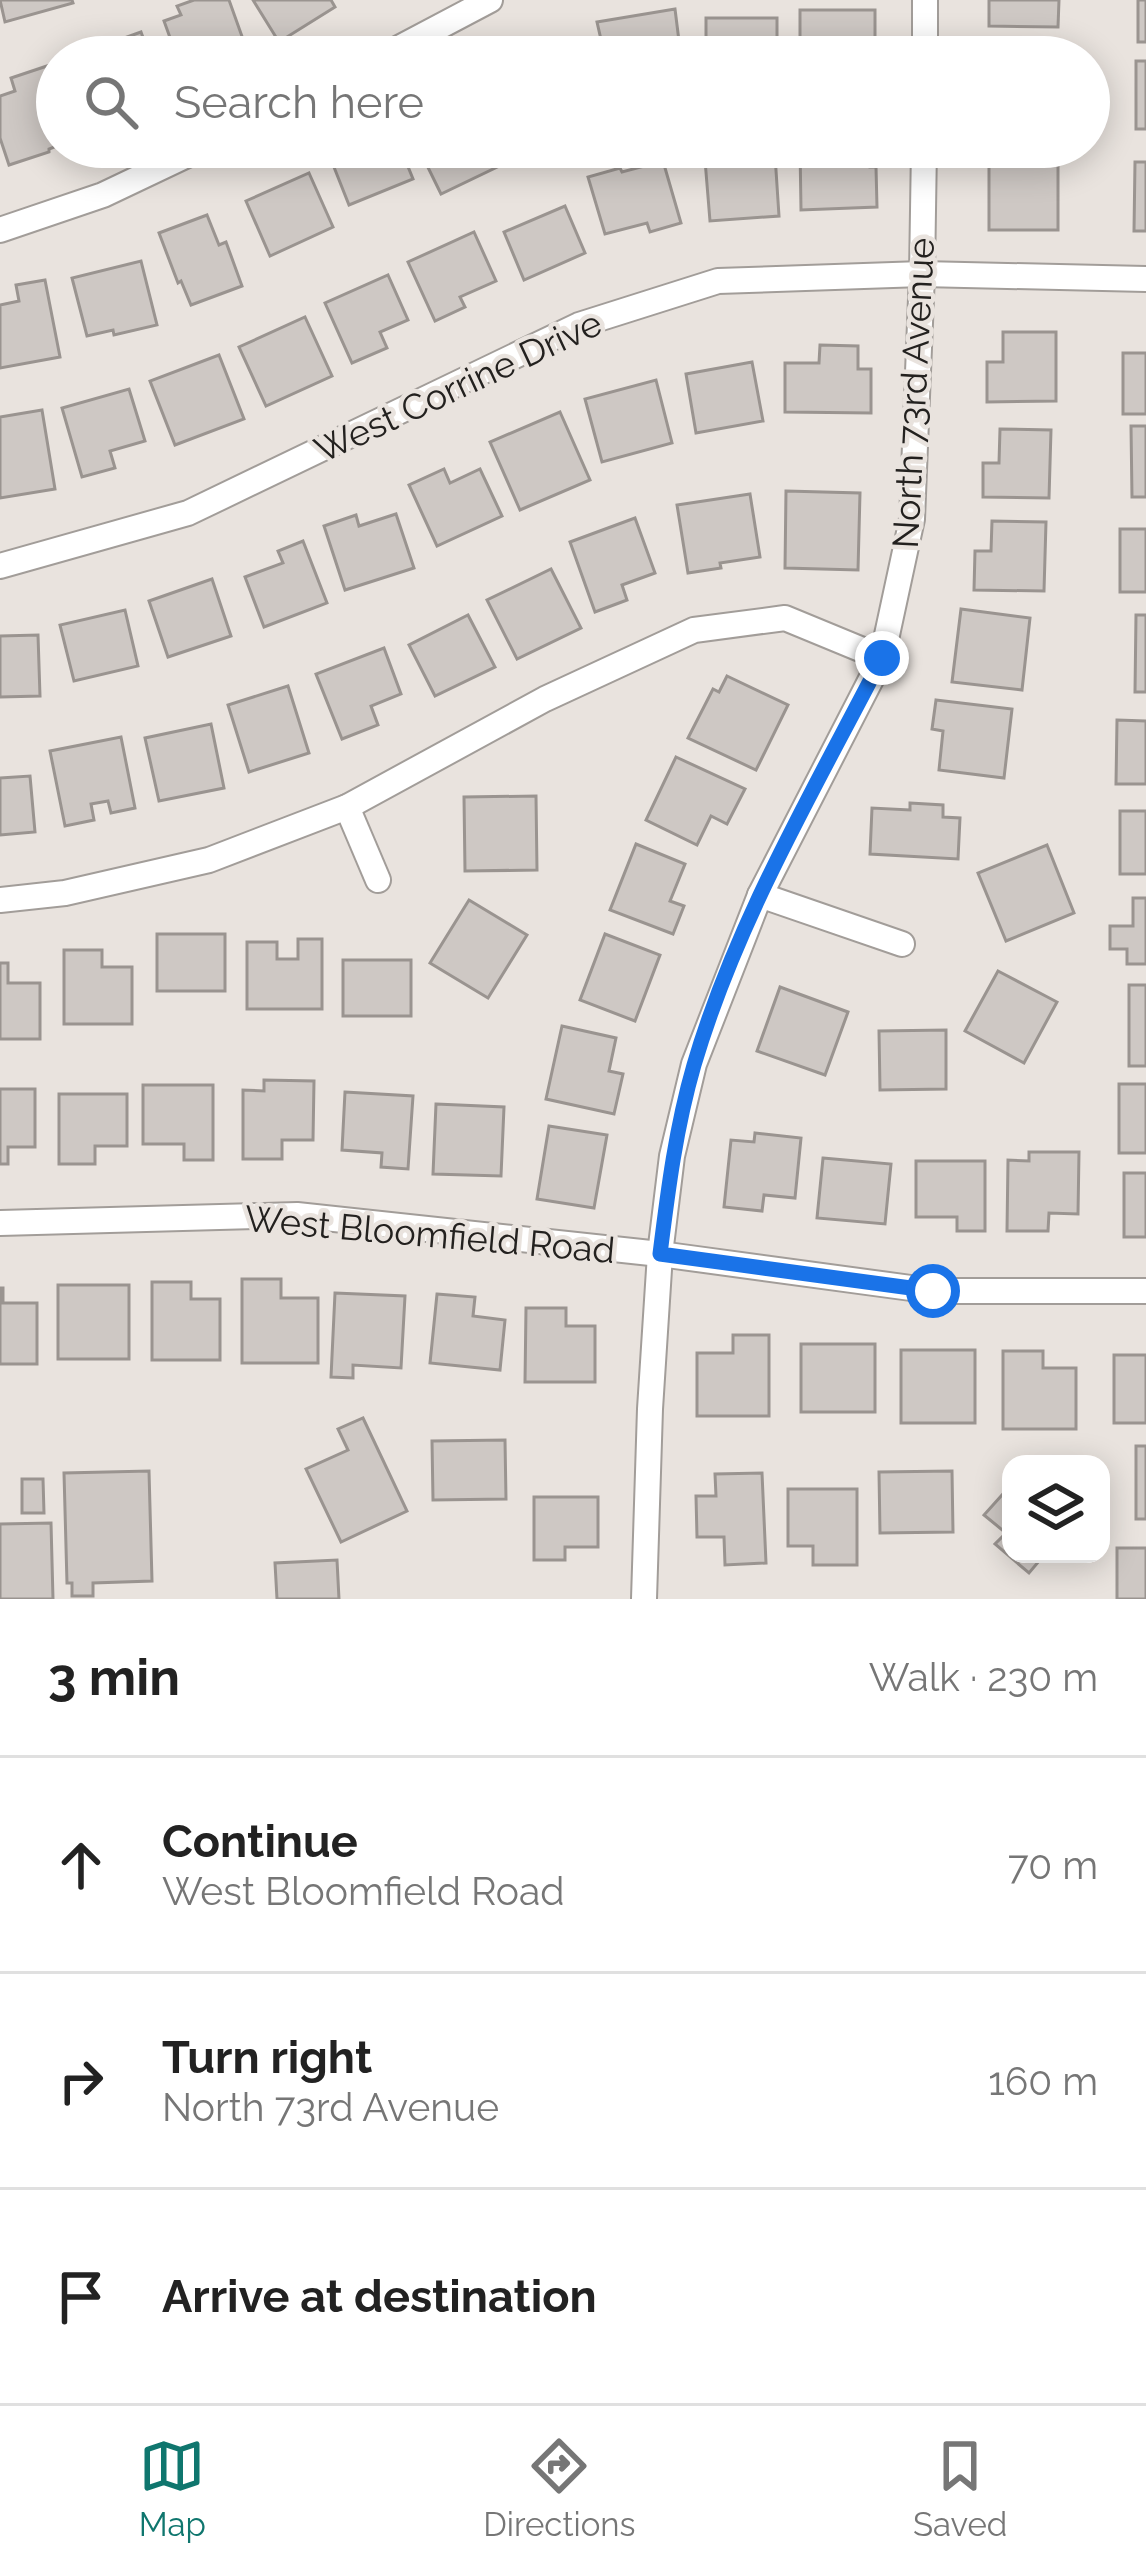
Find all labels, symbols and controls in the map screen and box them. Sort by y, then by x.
search box [36,36,1110,168]
icon: search [78,69,144,135]
text: Search here [174,76,424,129]
street label: North 73rd Avenue [884,237,942,549]
street label: West Corrine Drive [308,301,608,471]
route end [855,631,909,685]
street label: West Bloomfield Road [243,1197,617,1271]
route start [906,1264,960,1318]
map controls [1002,1455,1110,1563]
button: layers [1002,1455,1110,1563]
text: 3 min [48,1647,180,1707]
text: Walk · 230 m [869,1654,1098,1700]
text: Continue [162,1815,358,1868]
icon: ahead [48,1832,114,1898]
text: 70 m [1008,1842,1098,1888]
text: West Bloomfield Road [162,1868,564,1914]
text: Turn right [162,2031,372,2084]
icon: right [48,2048,114,2114]
text: 160 m [988,2058,1098,2104]
text: North 73rd Avenue [162,2084,499,2130]
icon: arrive [48,2264,114,2330]
text: Arrive at destination [162,2270,597,2323]
tab: Map [139,2433,206,2544]
tab: Directions [483,2433,636,2544]
tab: Saved [913,2433,1007,2544]

